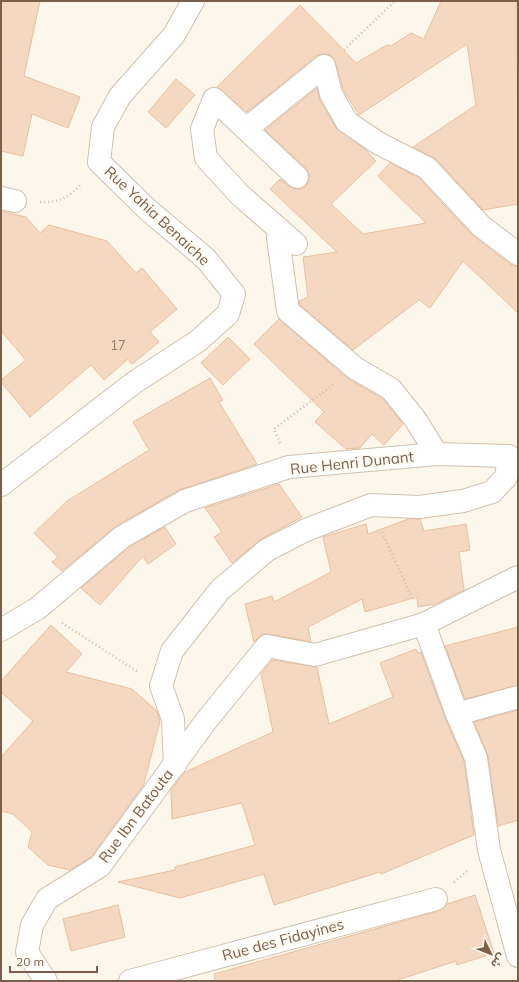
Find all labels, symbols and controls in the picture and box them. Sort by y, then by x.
street label: Rue Yahia Benaiche [101,162,214,269]
house number: 17 [110,337,126,353]
street label: Rue Henri Dunant [289,447,415,478]
street label: Rue Ibn Batouta [94,765,177,866]
street label: Rue des Fidayines [220,914,346,965]
north arrow [471,934,511,974]
scale bar [10,948,97,974]
text: ش [488,951,509,971]
text: 20 m [16,954,44,969]

